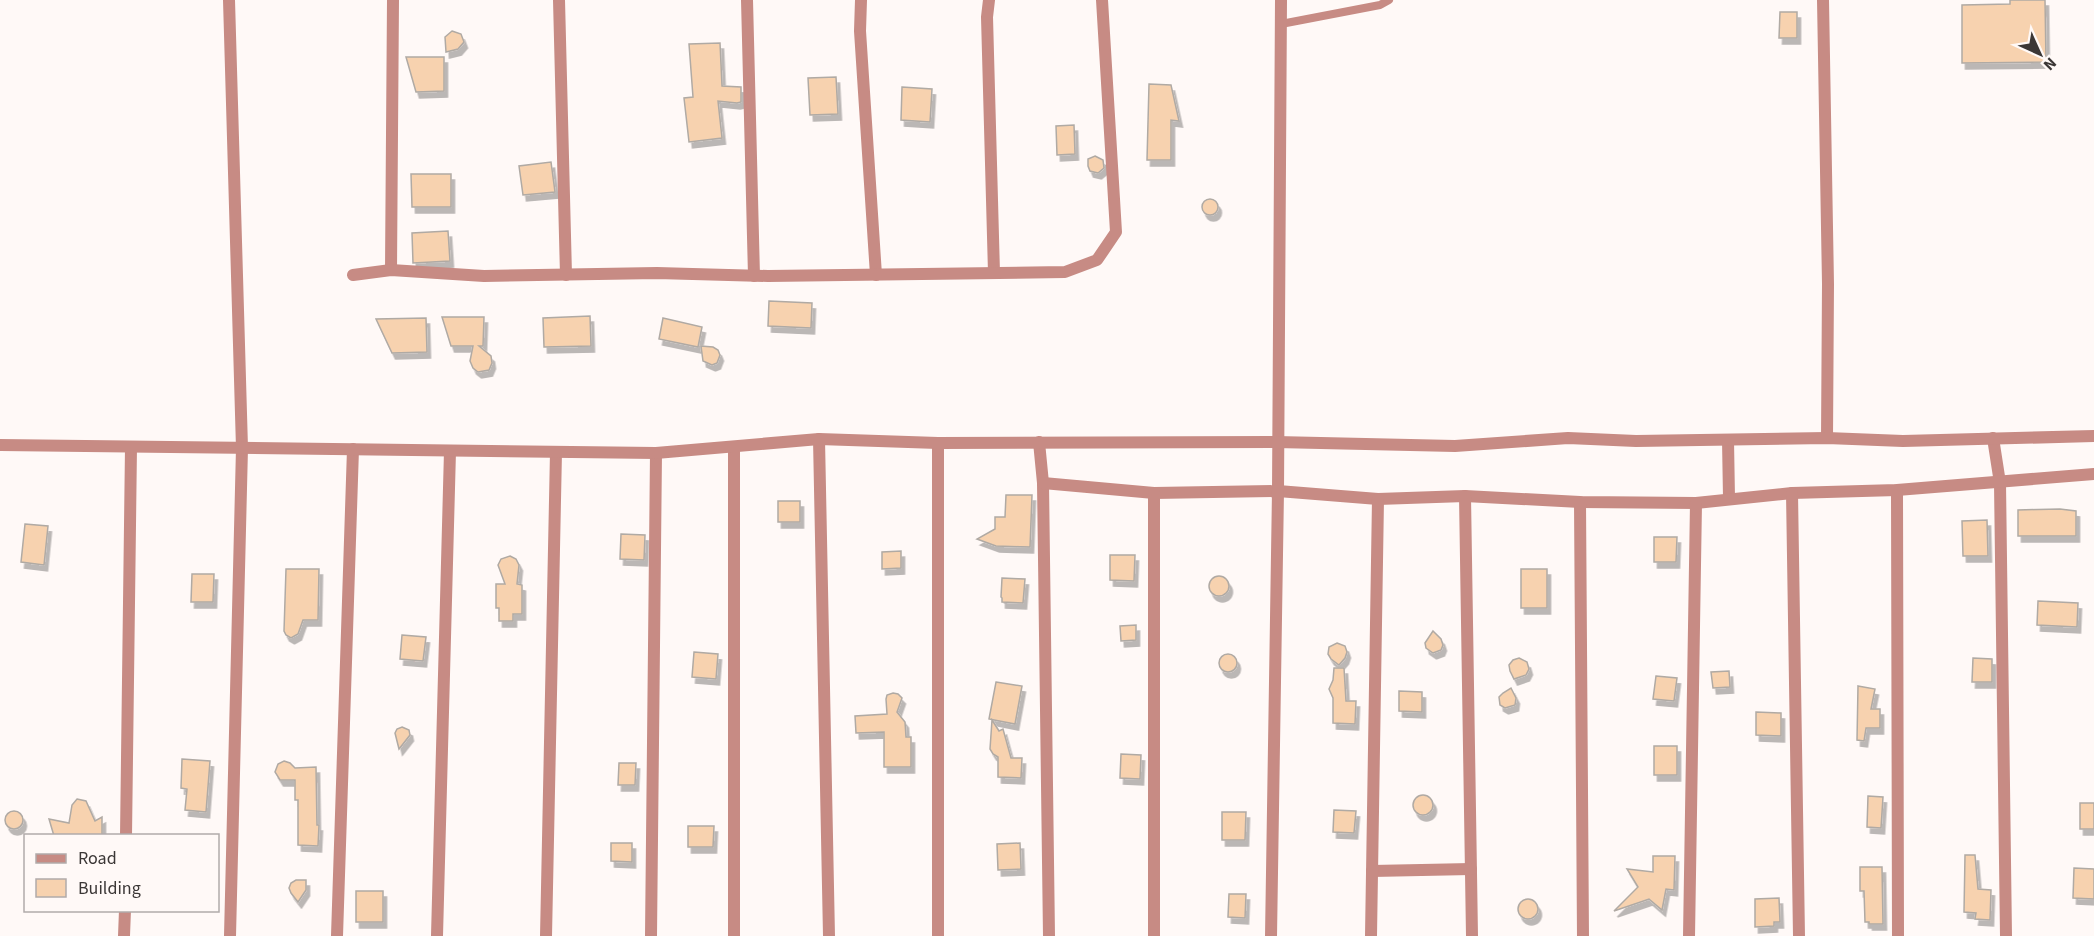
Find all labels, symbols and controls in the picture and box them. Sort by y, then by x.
north arrow [2010,24,2070,84]
text: N [2038,52,2061,75]
legend [24,834,219,912]
text: Road [78,846,117,871]
text: Building [78,876,141,901]

